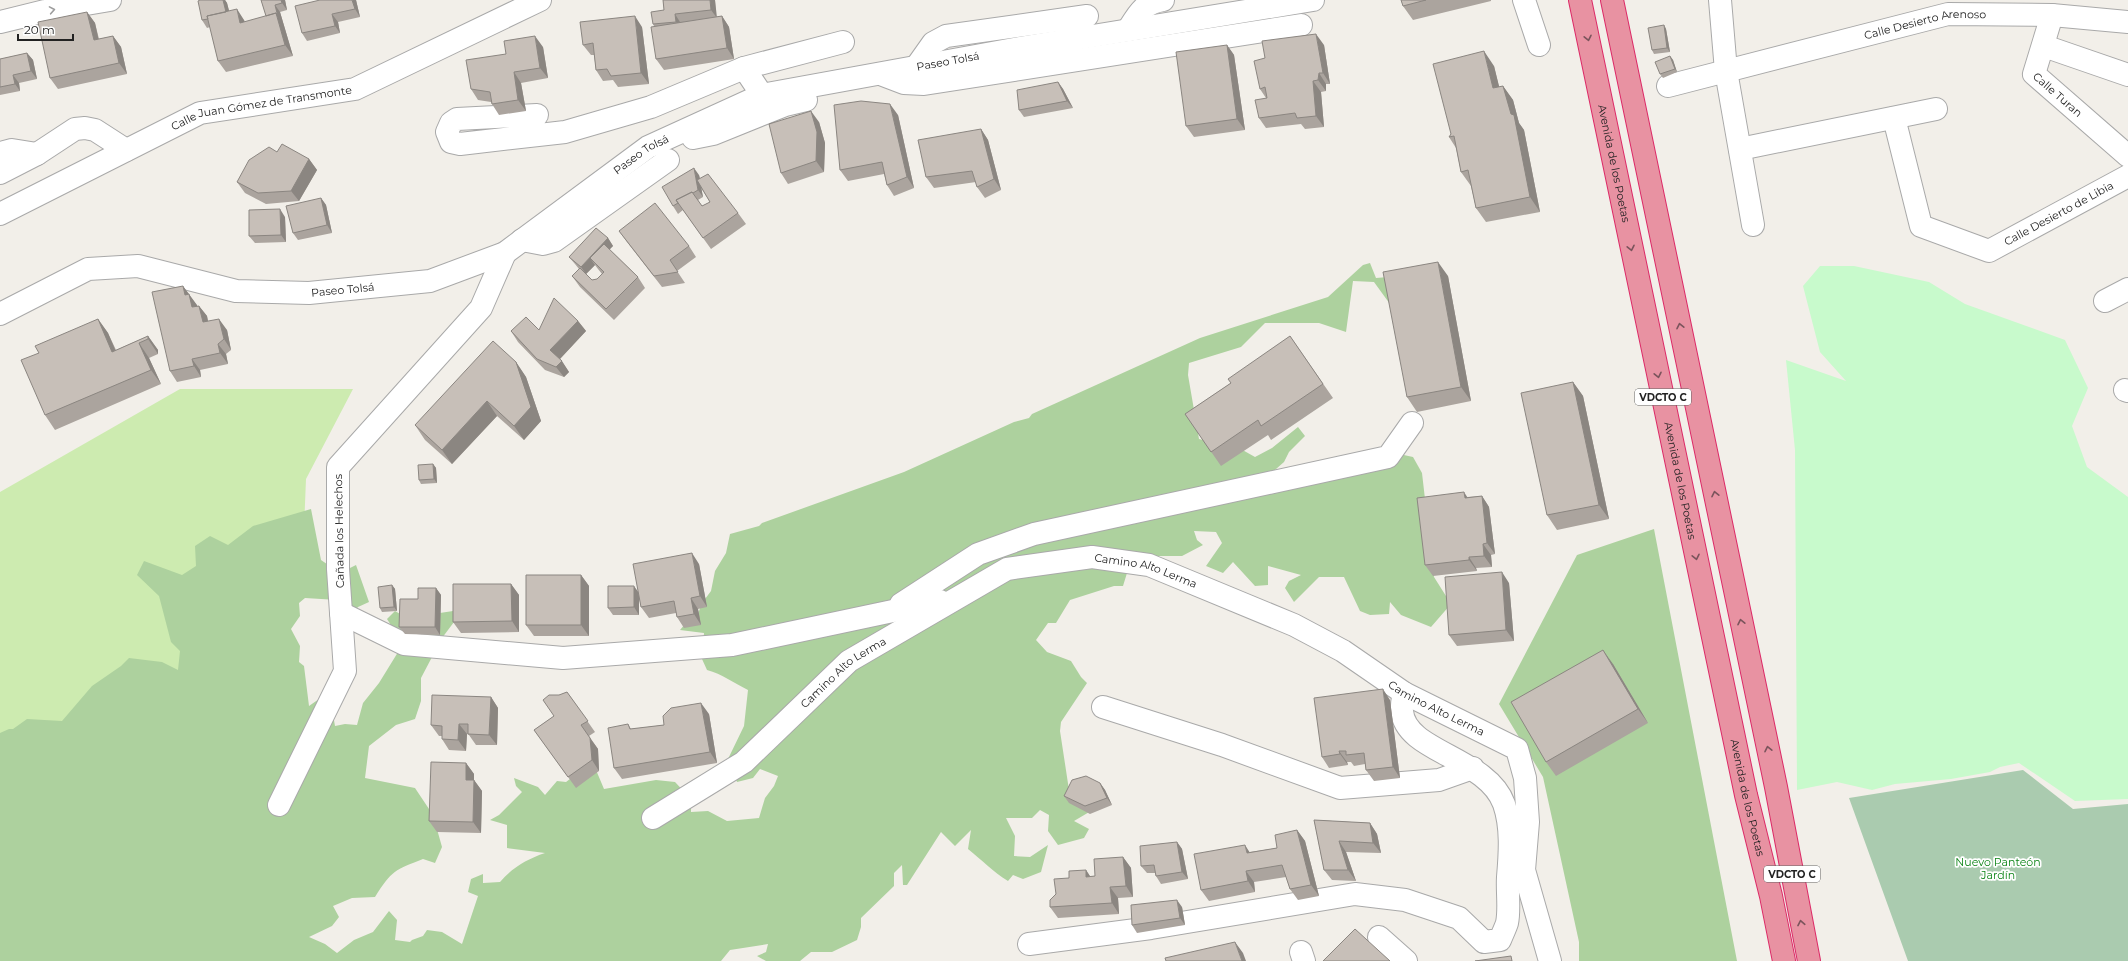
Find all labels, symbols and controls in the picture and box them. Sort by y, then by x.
one-way arrow [49,6,55,15]
street label: Calle Desierto Arenoso [1863,7,1986,42]
scale bar [18,16,73,42]
text: 20 m [24,22,55,37]
one-way arrow [1583,35,1591,41]
street label: Paseo Tolsá [915,48,980,74]
street label: Calle Turan [2030,69,2085,120]
street label: Calle Juan Gómez de Transmonte [169,83,353,133]
street label: Avenida de los Poetas [1595,103,1633,224]
street label: Paseo Tolsá [610,131,671,177]
street label: Calle Desierto de Libia [2001,178,2116,249]
one-way arrow [1627,244,1635,251]
street label: Paseo Tolsá [310,280,375,300]
one-way arrow [1676,323,1684,329]
one-way arrow [1654,372,1662,378]
road number: VDCTO C [1635,389,1691,405]
street label: Avenida de los Poetas [1661,420,1700,541]
street label: Cañada los Helechos [331,473,347,588]
one-way arrow [1711,491,1719,498]
street label: Camino Alto Lerma [1094,550,1199,591]
one-way arrow [1692,554,1700,560]
one-way arrow [1738,619,1746,625]
street label: Camino Alto Lerma [797,634,889,711]
street label: Camino Alto Lerma [1386,677,1487,739]
street label: Avenida de los Poetas [1727,738,1768,858]
one-way arrow [1764,746,1772,752]
park label: Nuevo Panteón Jardín [1955,855,2041,882]
road number: VDCTO C [1764,866,1820,882]
one-way arrow [1798,920,1806,926]

